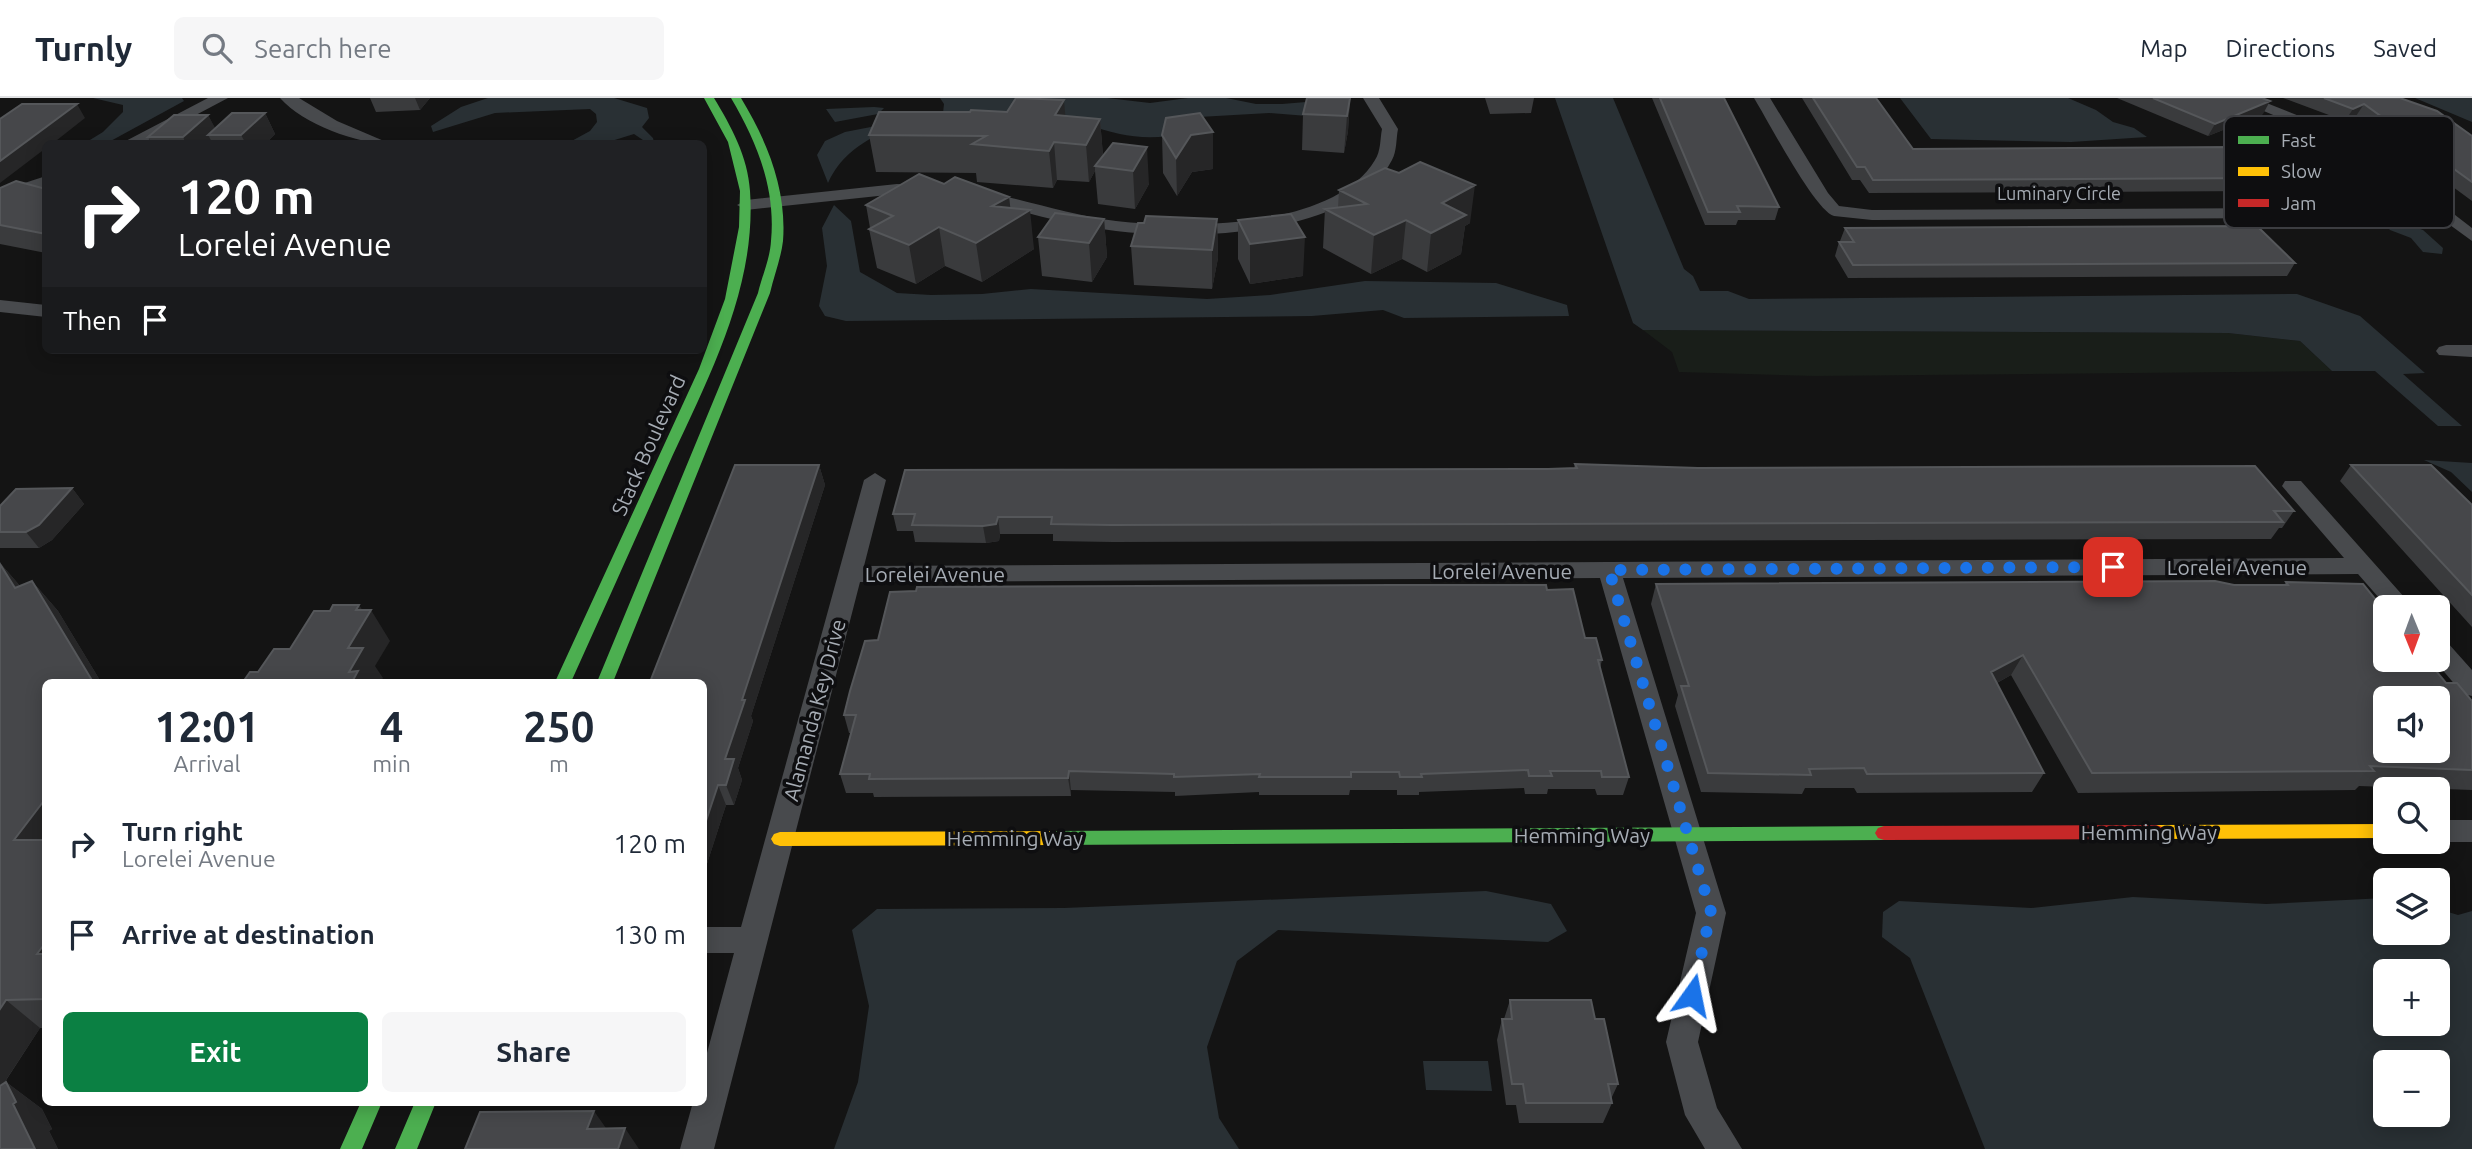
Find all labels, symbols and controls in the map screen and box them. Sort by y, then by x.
search box [174,17,664,80]
icon: search [198,29,236,67]
text: Turnly [35,30,132,67]
text: Search here [254,34,392,63]
text: Map [2140,35,2187,62]
text: Directions [2225,35,2335,62]
text: Saved [2373,35,2437,62]
legend [2224,116,2454,228]
text: Fast [2281,129,2316,151]
text: Slow [2281,160,2322,182]
icon: right [63,168,154,259]
text: 120 m [178,168,315,223]
street label: Luminary Circle [1997,183,2121,203]
text: Jam [2281,192,2317,214]
text: Lorelei Avenue [178,226,392,262]
icon: arrive [136,301,174,339]
text: Then [63,306,122,335]
street label: Stack Boulevard [606,371,690,519]
pin [2083,537,2143,597]
icon: arrive [2094,548,2132,586]
street label: Lorelei Avenue [2167,555,2307,579]
street label: Lorelei Avenue [1432,559,1572,583]
street label: Lorelei Avenue [865,562,1005,586]
north arrow [2373,595,2450,672]
map controls [2373,595,2450,1127]
street label: Alamanda Key Drive [778,616,850,804]
button: sound [2373,686,2450,763]
text: 12:01 [155,703,260,750]
text: 4 [380,703,403,750]
text: 250 [523,703,594,750]
text: Arrival [174,751,241,776]
text: min [372,751,411,776]
text: m [549,751,569,776]
button: search [2373,777,2450,854]
text: Turn right [122,817,243,846]
street label: Hemming Way [2081,820,2217,844]
street label: Hemming Way [1514,823,1650,847]
icon: right [63,825,101,863]
street label: Hemming Way [947,826,1083,850]
text: 120 m [614,829,686,858]
text: Lorelei Avenue [122,846,276,871]
button: layers [2373,868,2450,945]
icon: arrive [63,916,101,954]
text: Arrive at destination [122,920,375,949]
text: 130 m [614,920,686,949]
position arrow [1655,958,1729,1032]
button: + [2373,959,2450,1036]
button: Exit [63,1012,368,1092]
button: Share [382,1012,686,1092]
button: − [2373,1050,2450,1127]

